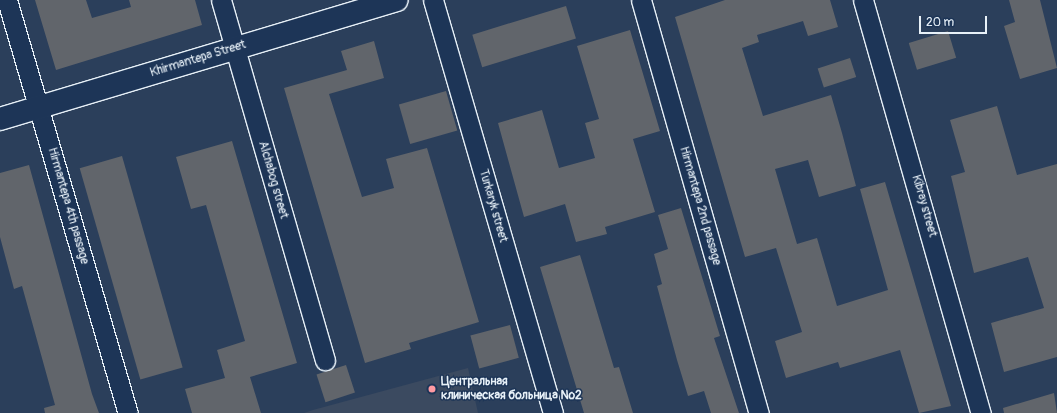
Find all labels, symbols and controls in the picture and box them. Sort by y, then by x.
scale bar [921,8,989,34]
text: 20 m [926,15,954,30]
street label: Khirmаntepa Street [148,38,248,80]
street label: Alchabog street [255,140,291,220]
street label: Hirmantepa 2nd passage [676,145,724,267]
street label: Hirmantepa 4th passage [44,146,92,266]
street label: Turkaryk street [476,168,510,244]
street label: Kibray street [908,173,940,239]
place label: Центральная клиническая больница №2 [441,375,582,403]
marker: Центральная клиническая больница №2 [426,383,438,395]

